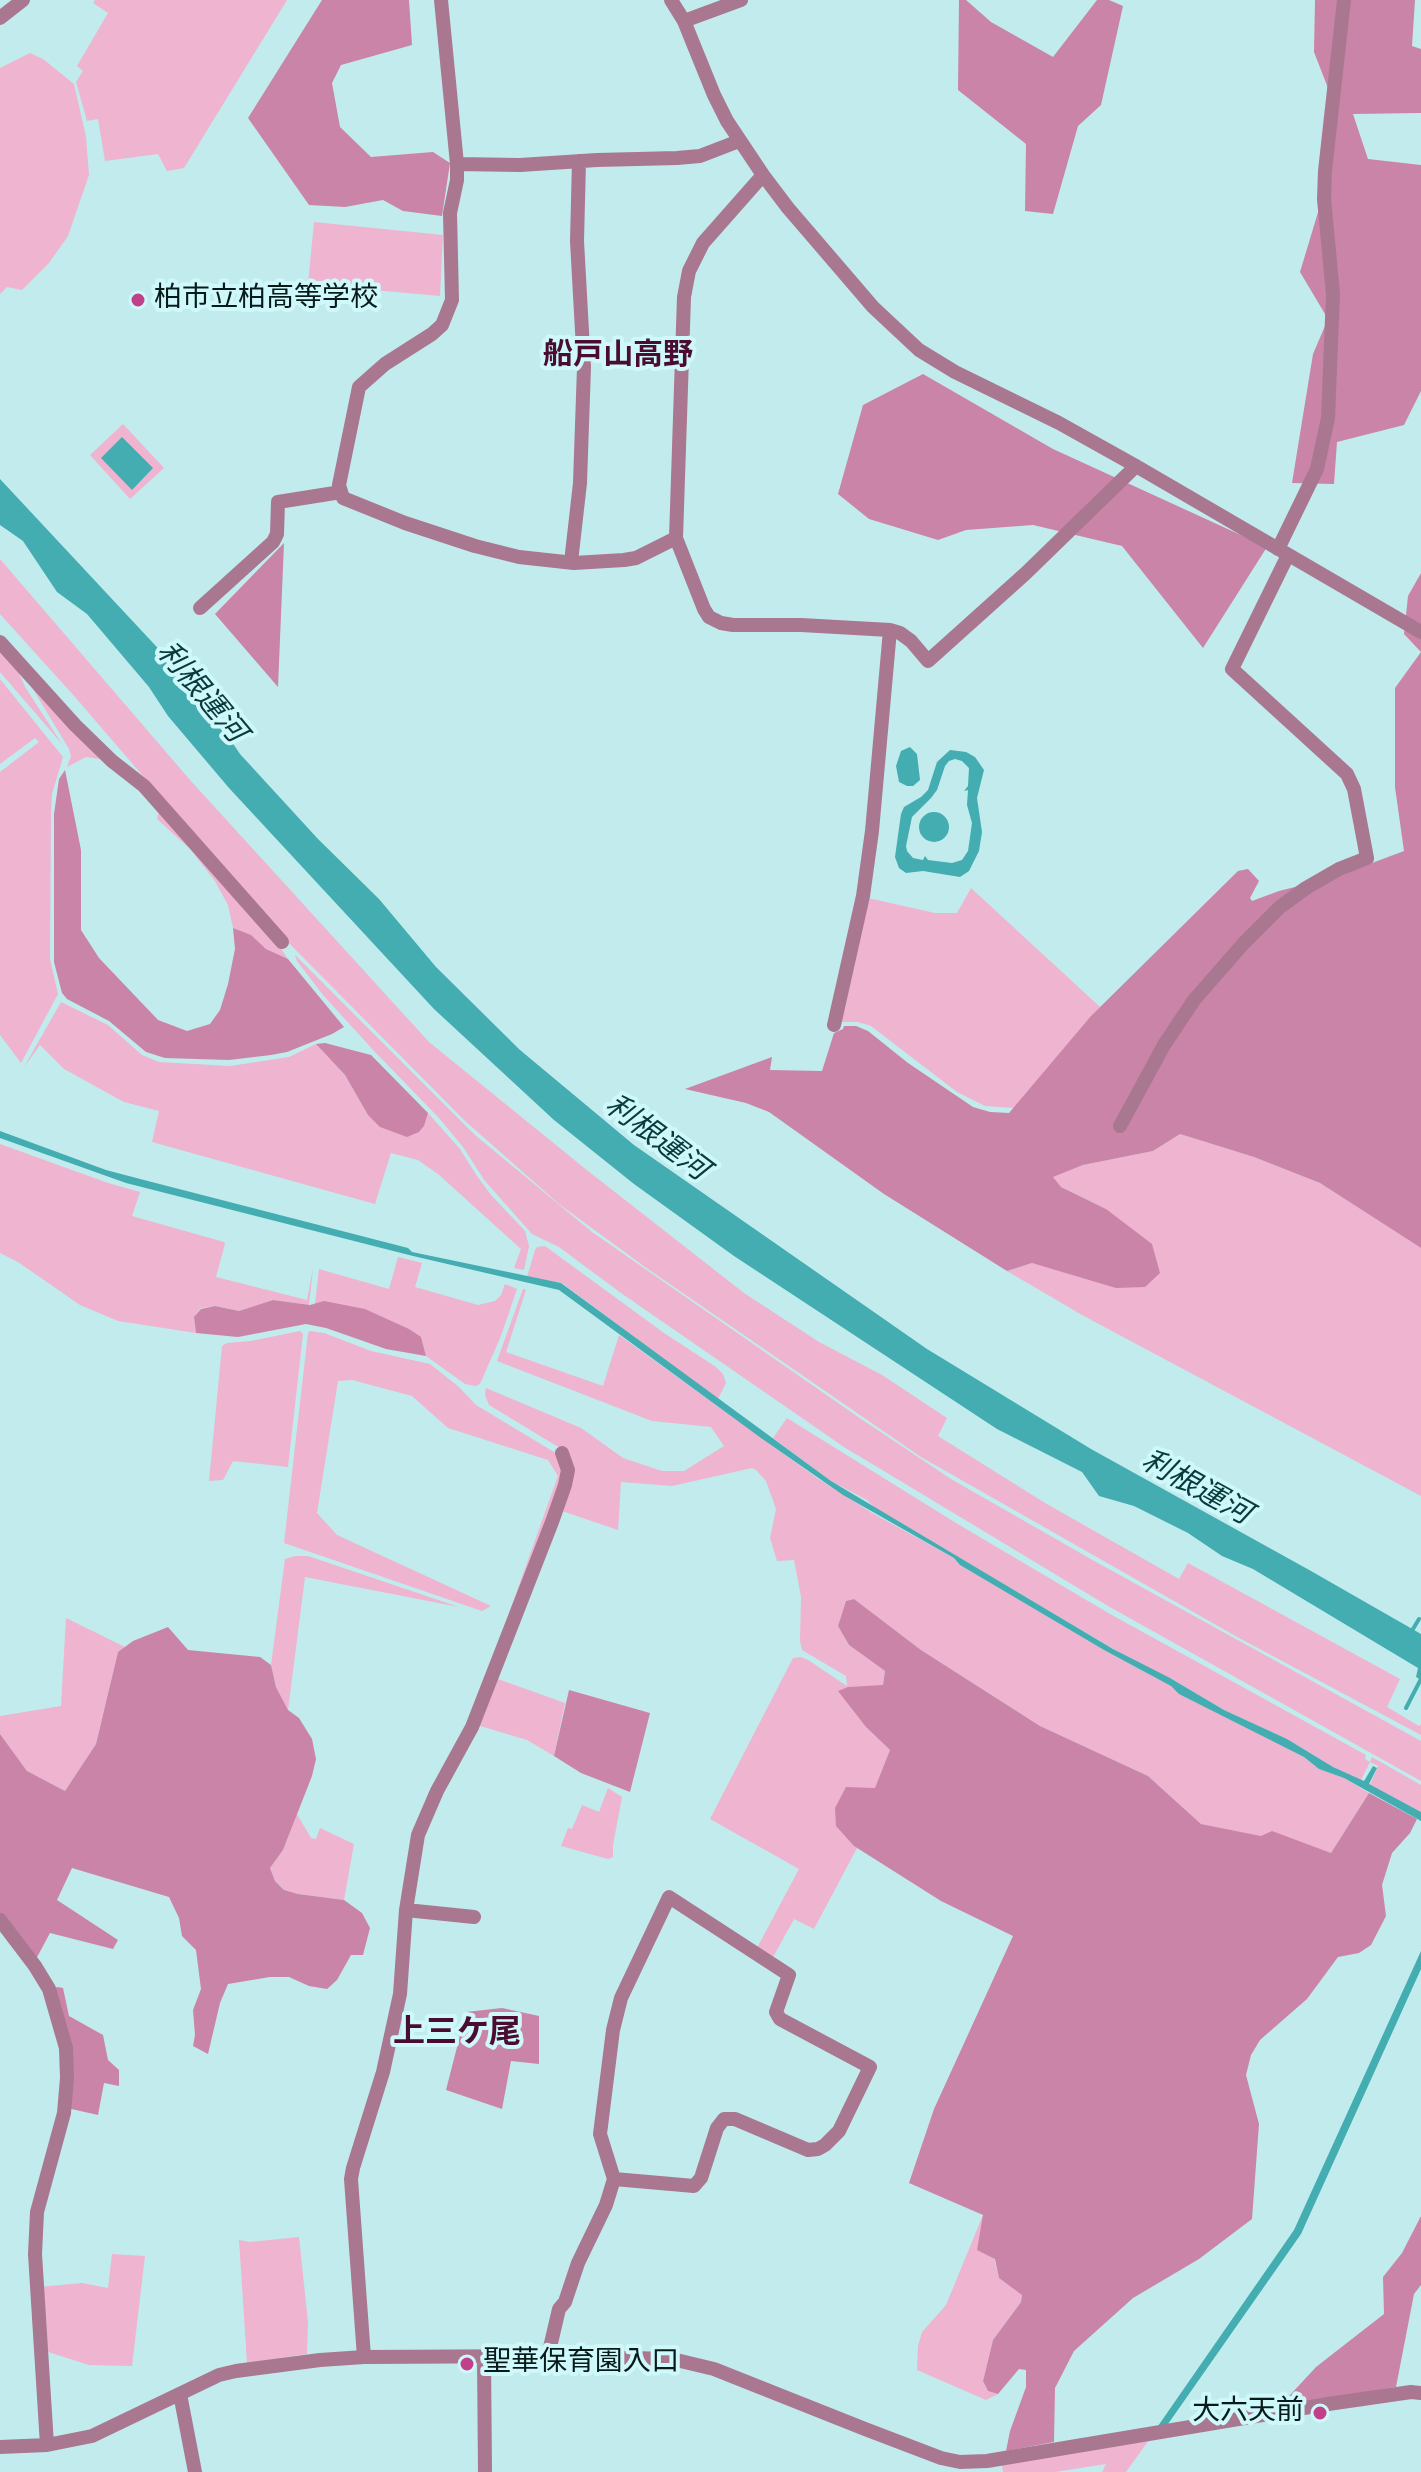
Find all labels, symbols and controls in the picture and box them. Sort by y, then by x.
place label: 柏市立柏高等学校 [154,283,378,317]
marker: 柏市立柏高等学校 [129,291,147,309]
district label: 船戸山高野 [543,340,693,376]
water label: 利根運河 [147,636,251,752]
water label: 利根運河 [596,1090,714,1190]
water label: 利根運河 [1134,1445,1256,1535]
district label: 上三ケ尾 [393,2017,521,2055]
place label: 聖華保育園入口 [483,2347,679,2381]
marker: 聖華保育園入口 [458,2355,476,2373]
place label: 大六天前 [1192,2396,1304,2430]
marker: 大六天前 [1311,2404,1329,2422]

